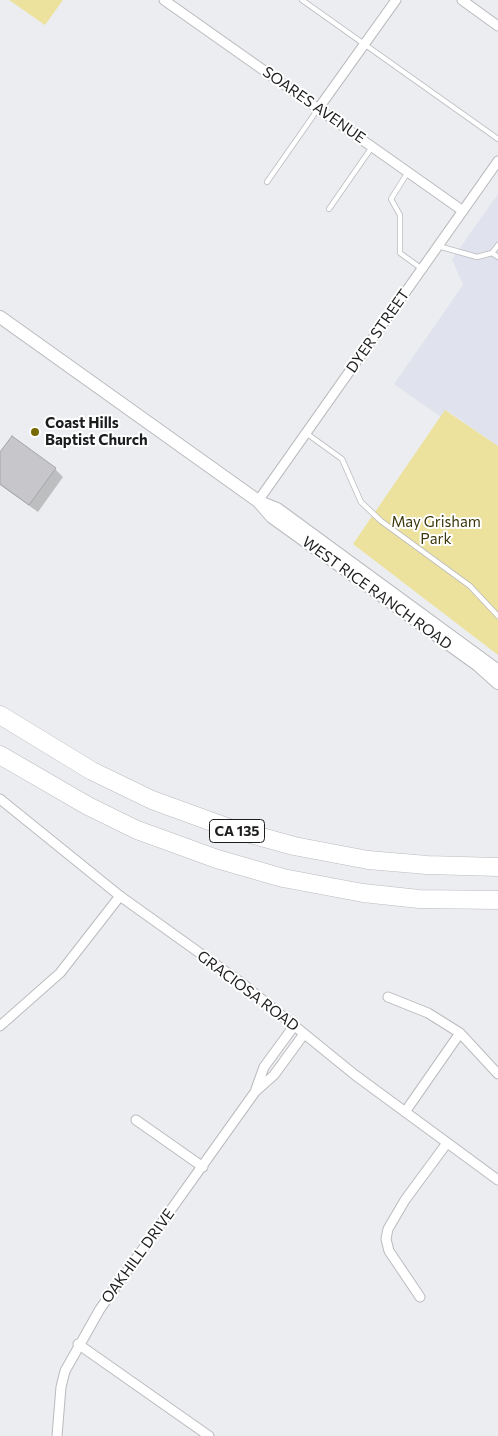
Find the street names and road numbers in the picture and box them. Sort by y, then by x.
street label: SOARES AVENUE [259,63,369,147]
street label: DYER STREET [343,286,413,376]
street label: WEST RICE RANCH ROAD [299,533,455,653]
road number: CA 135 [210,819,264,842]
street label: GRACIOSA ROAD [194,947,302,1035]
street label: OAKHILL DRIVE [98,1205,178,1307]

